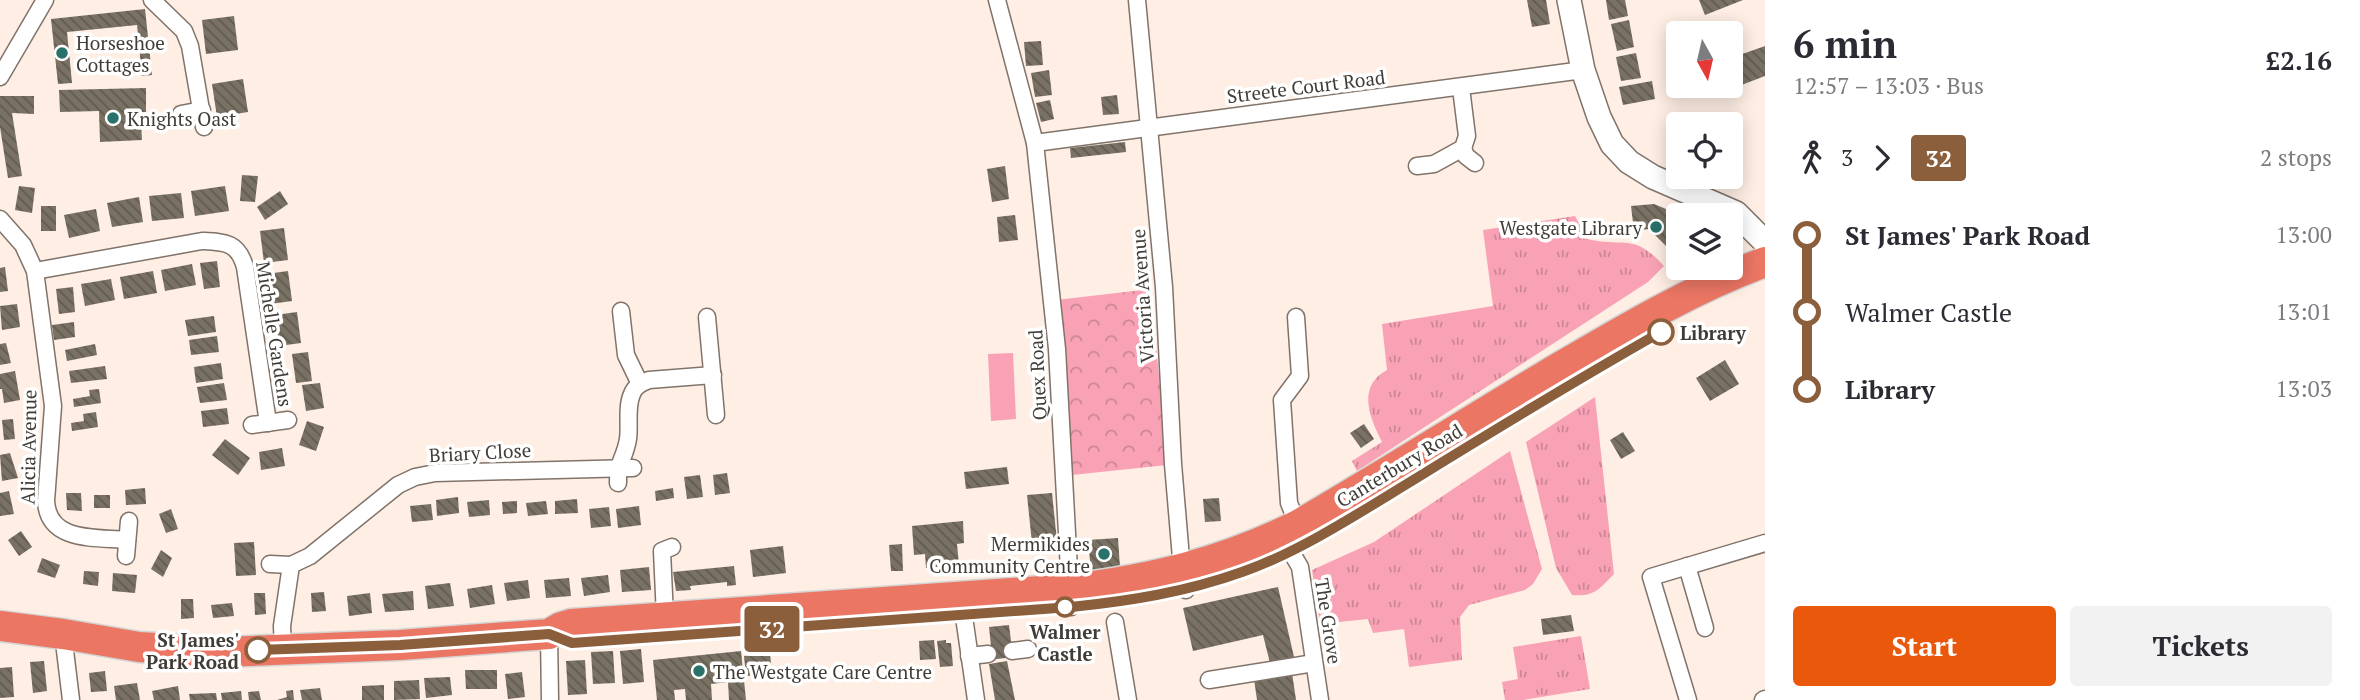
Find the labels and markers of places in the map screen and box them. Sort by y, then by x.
place label: Horseshoe Cottages [76,30,165,77]
marker: Horseshoe Cottages [54,45,70,61]
place label: Knights Oast [127,106,236,131]
marker: Knights Oast [105,110,121,126]
place label: Westgate Library [1499,215,1642,240]
marker: Westgate Library [1648,219,1664,235]
marker: Library [1648,319,1674,345]
place label: Library [1680,320,1747,345]
place label: Mermikides Community Centre [929,531,1090,578]
marker: Mermikides Community Centre [1096,546,1112,562]
marker: Walmer Castle [1055,597,1075,617]
place label: Walmer Castle [1029,619,1101,666]
place label: St James' Park Road [146,627,240,674]
marker: St James' Park Road [245,637,271,663]
place label: The Westgate Care Centre [713,659,932,684]
marker: The Westgate Care Centre [691,663,707,679]

